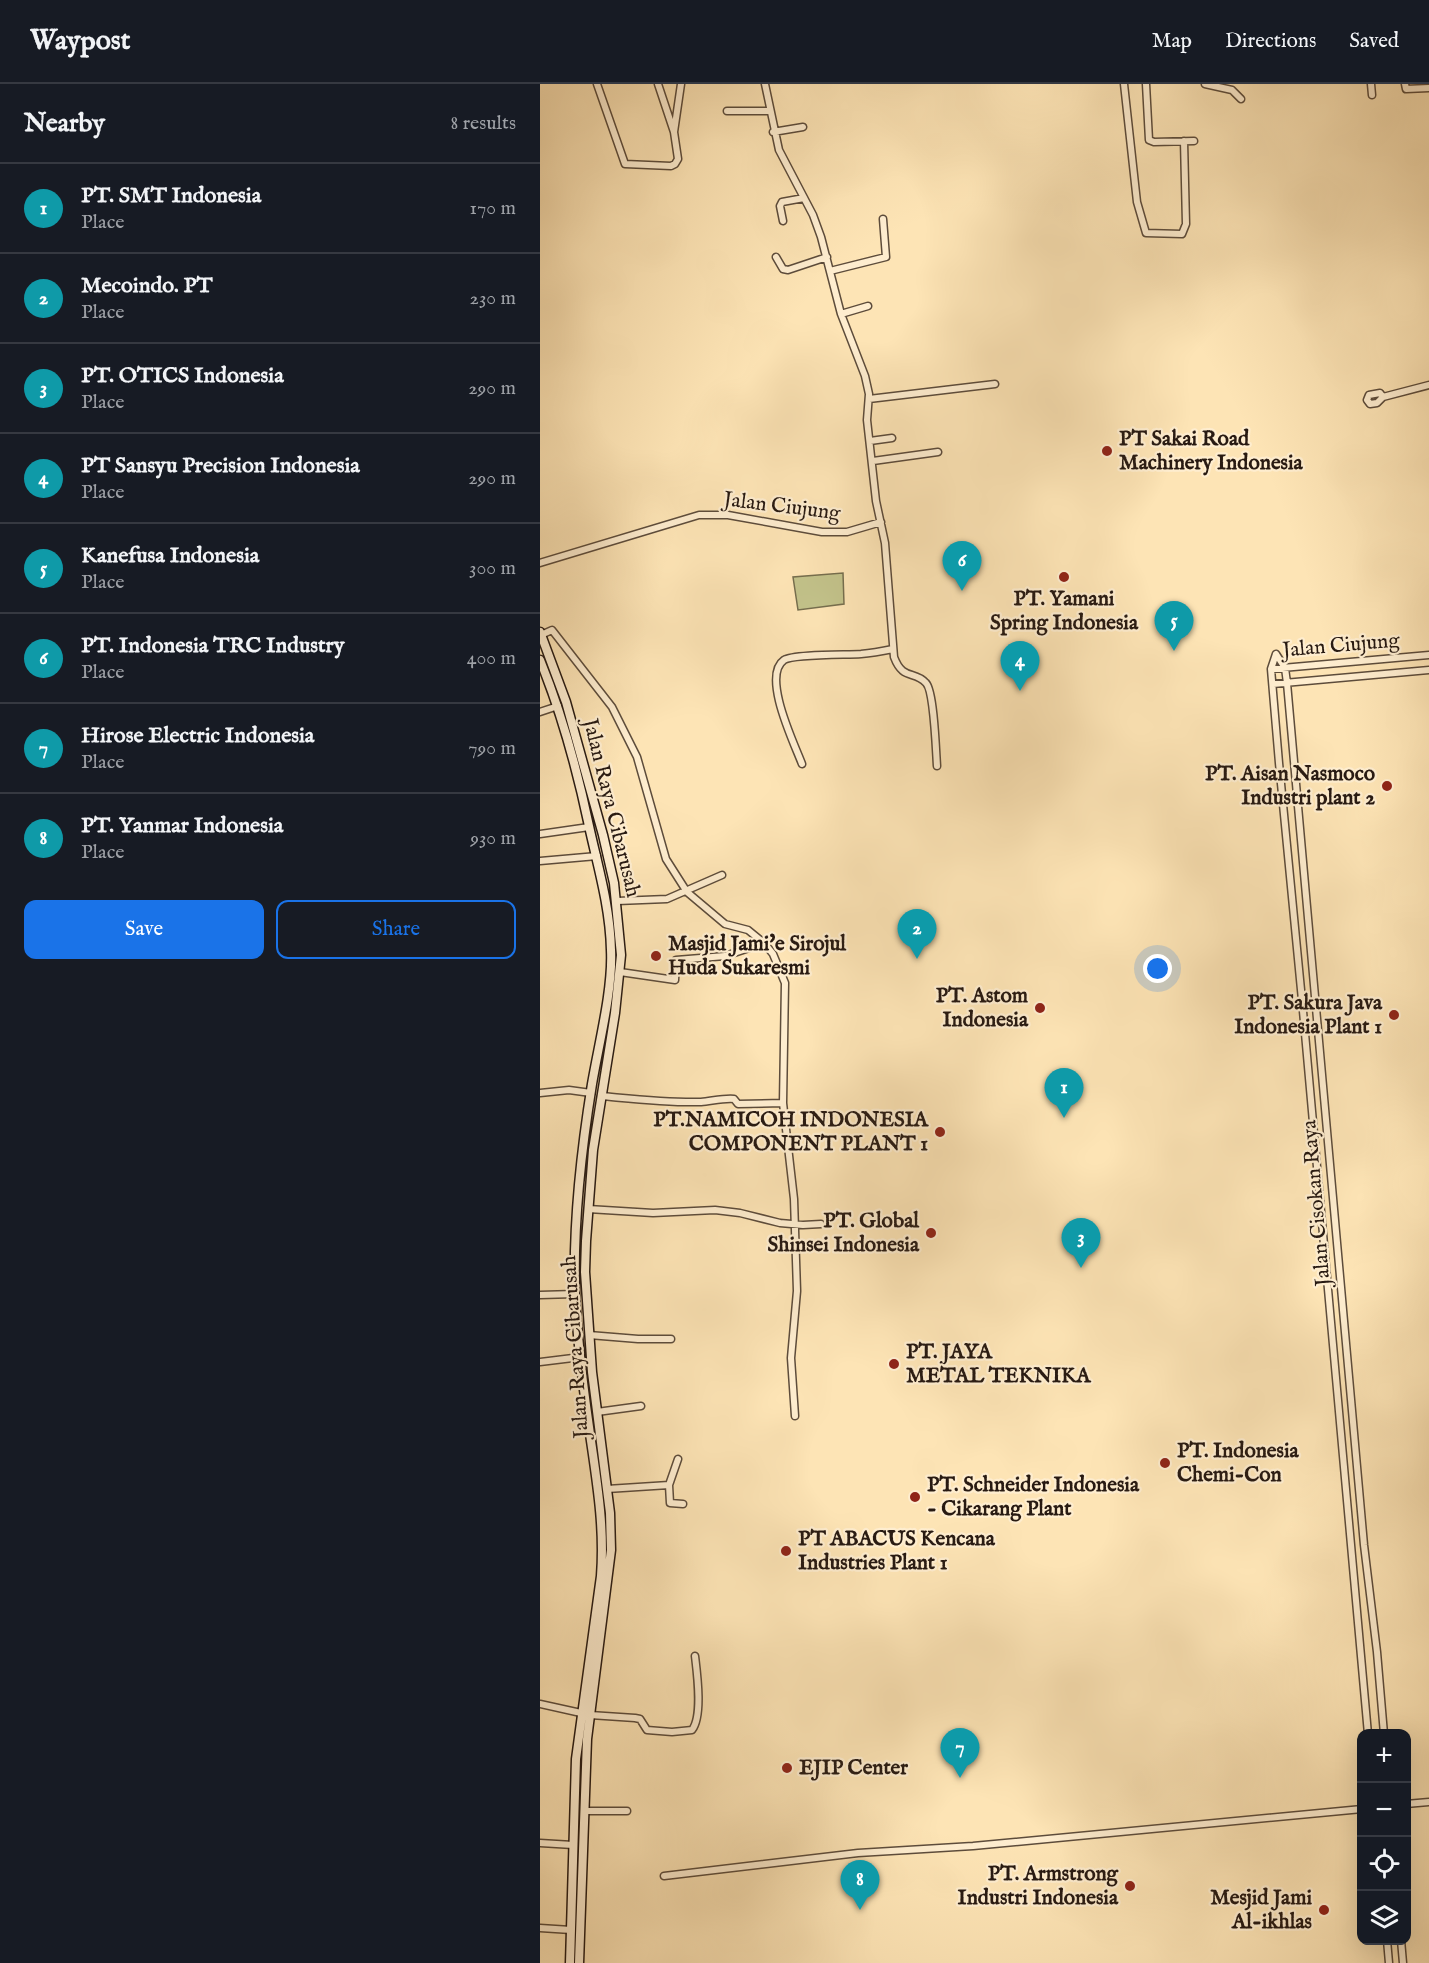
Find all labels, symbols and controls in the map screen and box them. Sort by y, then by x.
text: Waypost [30,24,130,59]
text: Map [1152,28,1192,55]
text: Directions [1225,28,1316,55]
text: Saved [1349,28,1399,55]
text: Nearby [24,107,105,140]
text: 8 results [450,111,516,136]
text: PT. SMT Indonesia [81,182,261,210]
text: 1 [40,196,47,221]
text: 170 m [470,196,516,221]
text: Place [81,210,124,235]
text: Mecoindo. PT [81,272,213,300]
text: 2 [39,286,48,311]
text: 230 m [470,286,516,311]
text: Place [81,300,124,325]
text: PT. OTICS Indonesia [81,362,284,390]
text: 3 [40,376,47,401]
text: 290 m [468,376,516,401]
text: Place [81,390,124,415]
place label: PT Sakai Road Machinery Indonesia [1119,426,1304,477]
marker: PT Sakai Road Machinery Indonesia [1100,444,1114,458]
text: PT Sansyu Precision Indonesia [81,452,360,480]
text: 4 [39,466,48,491]
text: 290 m [468,466,516,491]
text: Place [81,480,124,505]
street label: Jalan Ciujung [720,486,843,528]
text: Kanefusa Indonesia [81,542,259,570]
pin: 6 [942,542,982,591]
text: 5 [40,556,47,581]
text: 300 m [469,556,516,581]
text: Place [81,570,124,595]
marker: PT. Yamani Spring Indonesia [1057,570,1071,584]
place label: PT. Yamani Spring Indonesia [990,586,1139,637]
pin: 5 [1154,602,1194,651]
street label: Jalan Ciujung [1279,627,1401,665]
text: PT. Indonesia TRC Industry [81,632,345,660]
pin: 4 [1000,642,1040,691]
text: 6 [39,646,48,671]
text: 400 m [467,646,516,671]
text: Place [81,660,124,685]
street label: Jalan Raya Cibarusah [575,714,646,900]
text: Hirose Electric Indonesia [81,722,314,750]
text: 7 [39,736,48,761]
text: 790 m [468,736,516,761]
text: Place [81,750,124,775]
place label: PT. Aisan Nasmoco Industri plant 2 [1205,761,1376,812]
marker: PT. Aisan Nasmoco Industri plant 2 [1380,779,1394,793]
text: PT. Yanmar Indonesia [81,812,283,840]
text: 8 [40,826,47,851]
text: 930 m [470,826,516,851]
text: Place [81,840,124,865]
button: Save [24,900,264,959]
button: Share [276,900,516,959]
pin: 2 [898,910,937,959]
place label: Masjid Jami'e Sirojul Huda Sukaresmi [668,931,847,982]
marker: Masjid Jami'e Sirojul Huda Sukaresmi [649,949,663,963]
your location [1143,954,1172,983]
place label: PT. Astom Indonesia [936,983,1029,1034]
place label: PT. Sakura Java Indonesia Plant 1 [1234,990,1383,1041]
marker: PT. Astom Indonesia [1033,1001,1047,1015]
marker: PT. Sakura Java Indonesia Plant 1 [1387,1008,1401,1022]
pin: 1 [1044,1068,1084,1118]
place label: PT.NAMICOH INDONESIA COMPONENT PLANT 1 [653,1107,930,1158]
street label: Jalan Cisokan Raya [1296,1118,1338,1289]
marker: PT.NAMICOH INDONESIA COMPONENT PLANT 1 [933,1125,947,1139]
place label: PT. Global Shinsei Indonesia [767,1208,920,1259]
pin: 3 [1062,1218,1100,1268]
marker: PT. Global Shinsei Indonesia [924,1226,938,1240]
street label: Jalan Raya Cibarusah [556,1255,596,1441]
place label: PT. JAYA METAL TEKNIKA [906,1339,1092,1390]
marker: PT. JAYA METAL TEKNIKA [887,1357,901,1371]
place label: PT. Indonesia Chemi-Con [1177,1438,1300,1489]
marker: PT. Indonesia Chemi-Con [1158,1456,1172,1470]
place label: PT. Schneider Indonesia - Cikarang Plant [927,1472,1140,1523]
marker: PT. Schneider Indonesia - Cikarang Plant [908,1490,922,1504]
place label: PT ABACUS Kencana Industries Plant 1 [798,1526,996,1577]
marker: PT ABACUS Kencana Industries Plant 1 [779,1544,793,1558]
pin: 7 [940,1728,980,1778]
map controls [1357,1729,1411,1945]
button: + [1357,1729,1411,1783]
place label: EJIP Center [799,1755,908,1782]
marker: EJIP Center [780,1761,794,1775]
button: − [1357,1783,1411,1837]
button: locate [1357,1837,1411,1891]
pin: 8 [840,1860,880,1910]
place label: PT. Armstrong Industri Indonesia [958,1861,1119,1912]
marker: PT. Armstrong Industri Indonesia [1123,1879,1137,1893]
place label: Mesjid Jami Al-ikhlas [1210,1885,1312,1936]
button: layers [1357,1891,1411,1945]
marker: Mesjid Jami Al-ikhlas [1317,1903,1331,1917]

